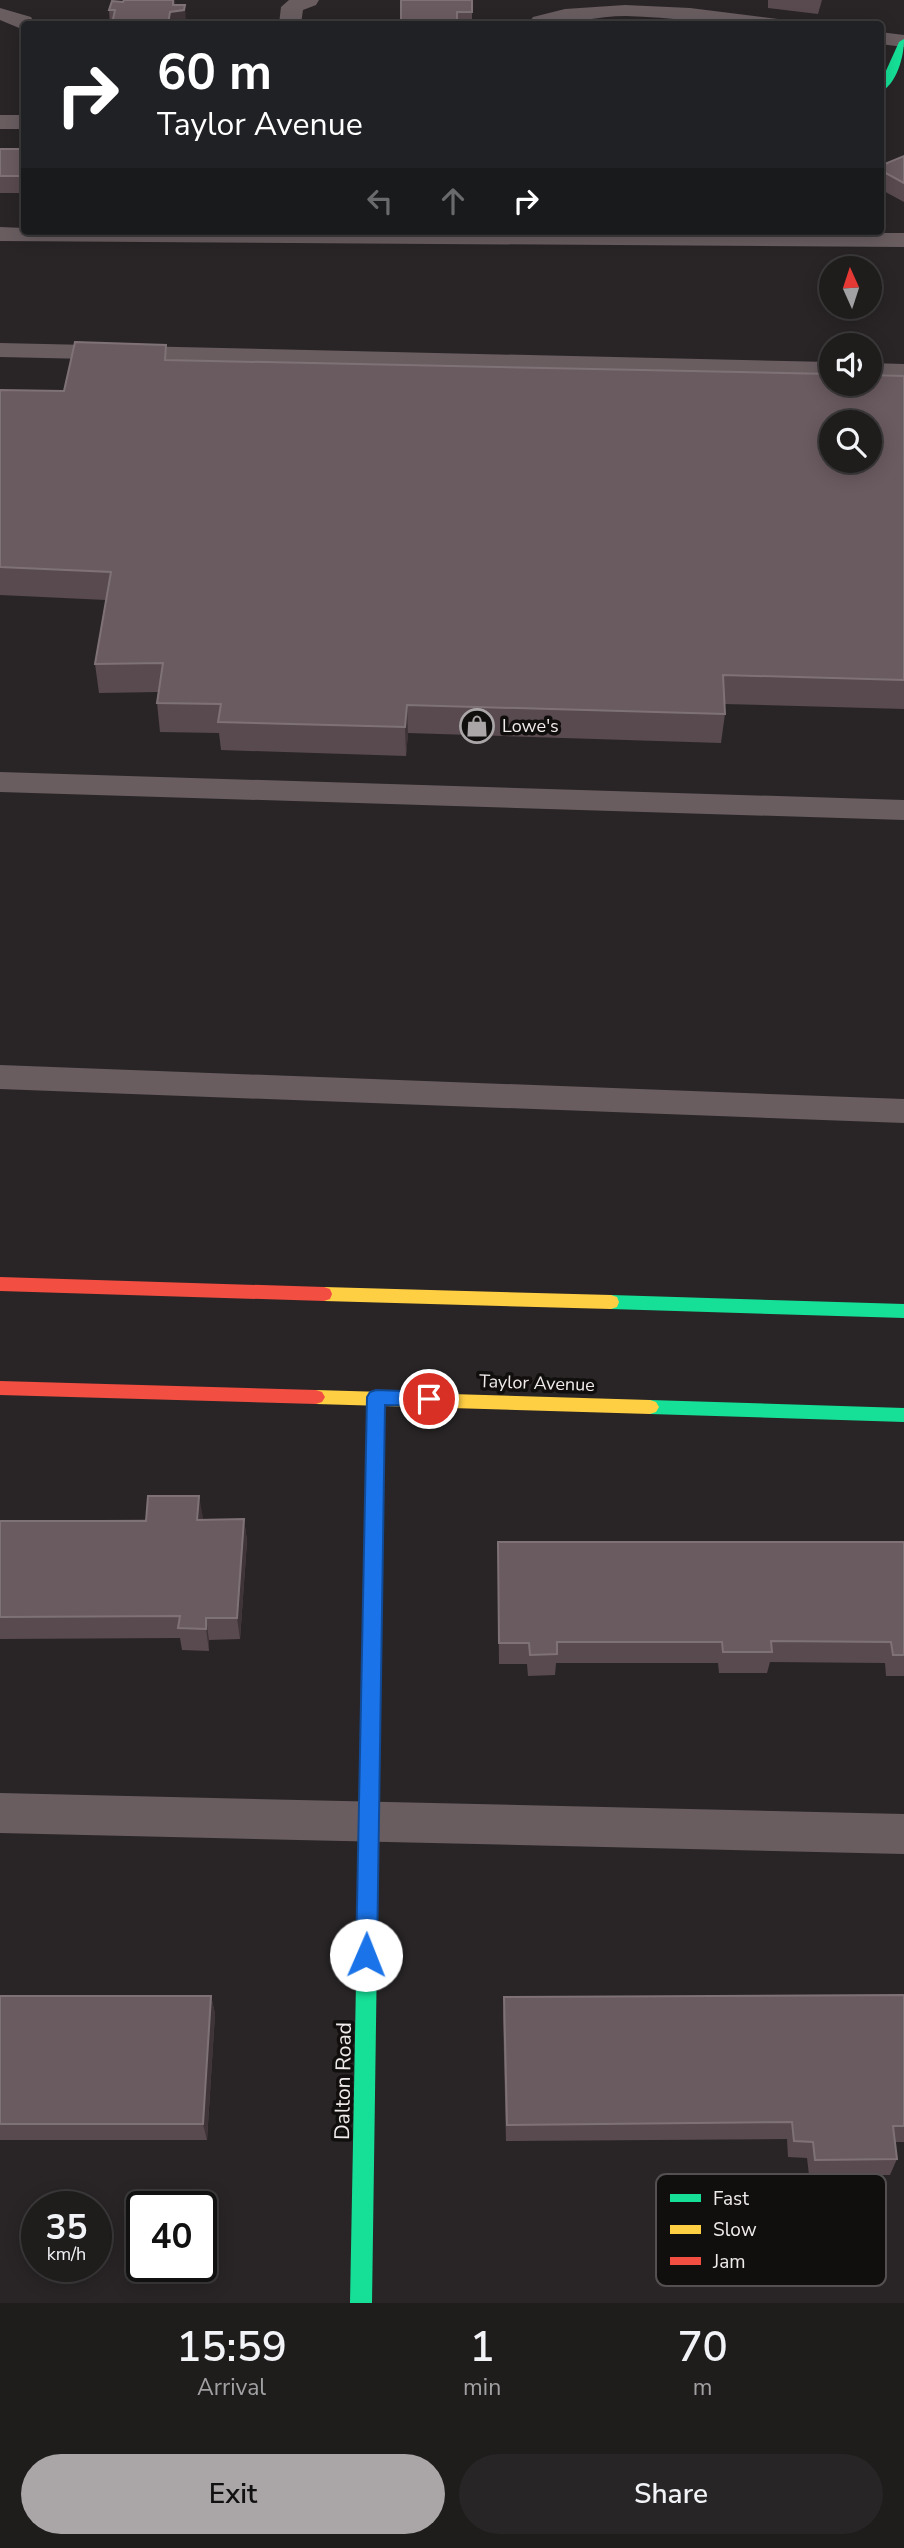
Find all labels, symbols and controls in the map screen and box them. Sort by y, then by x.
text: 60 m [157,39,272,106]
icon: right [42,49,133,140]
text: Taylor Avenue [157,103,363,146]
icon: left [361,182,399,220]
icon: ahead [434,182,472,220]
icon: right [507,182,545,220]
north arrow [819,256,882,318]
map controls [819,256,882,473]
button: sound [819,333,882,396]
button: search [819,410,882,473]
shop icon: Lowe's [458,707,496,745]
place label: Lowe's [502,714,559,738]
pin [399,1369,459,1429]
street label: Taylor Avenue [479,1369,595,1397]
icon: arrive [410,1380,448,1418]
position arrow [329,1918,403,1992]
street label: Dalton Road [328,2022,358,2140]
legend [656,2174,886,2286]
text: Fast [713,2186,749,2212]
speed limit sign: 40 [126,2191,217,2282]
text: 35 [45,2204,88,2251]
text: Slow [713,2217,757,2243]
text: km/h [47,2242,86,2266]
text: Jam [712,2249,746,2275]
text: 15:59 [176,2319,287,2376]
text: 1 [470,2319,495,2376]
text: 70 [677,2319,728,2376]
text: Arrival [197,2372,266,2403]
text: min [463,2372,501,2403]
text: m [693,2372,712,2403]
button: Exit [21,2454,445,2534]
button: Share [459,2454,883,2534]

